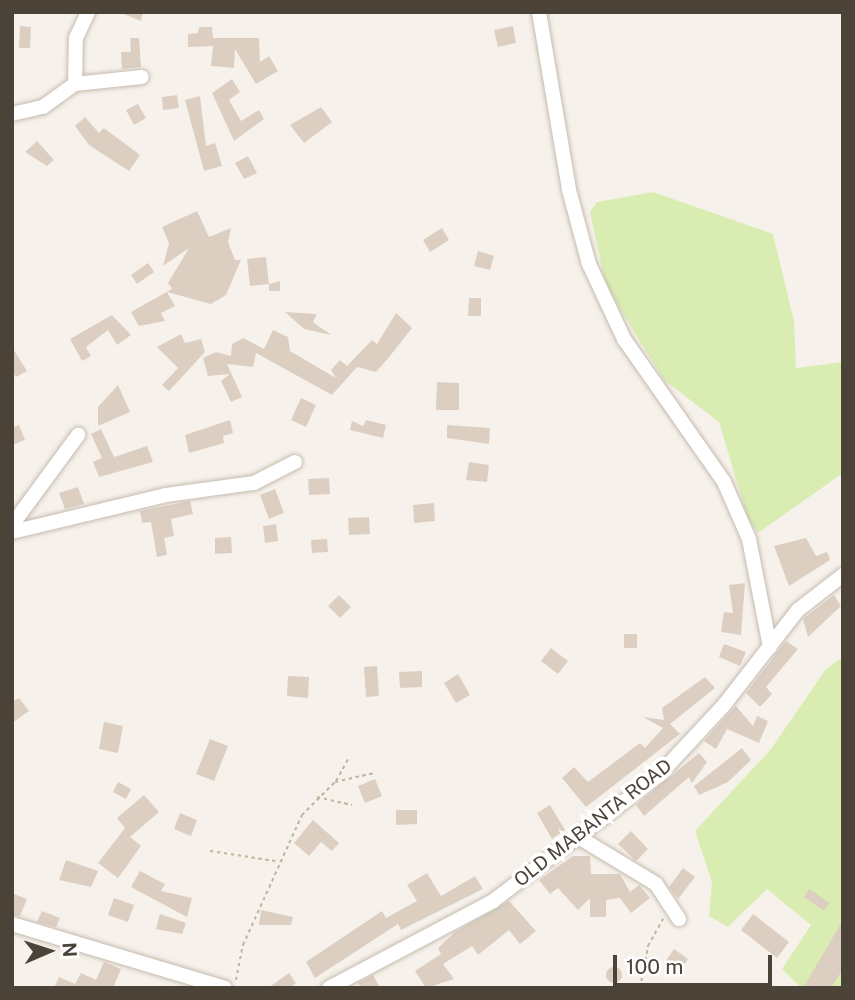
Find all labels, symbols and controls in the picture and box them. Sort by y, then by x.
street label: OLD MABANTA ROAD [510,754,676,892]
north arrow [14,916,84,986]
scale bar [617,940,776,984]
text: N [59,942,81,958]
text: 100 m [626,954,683,979]

